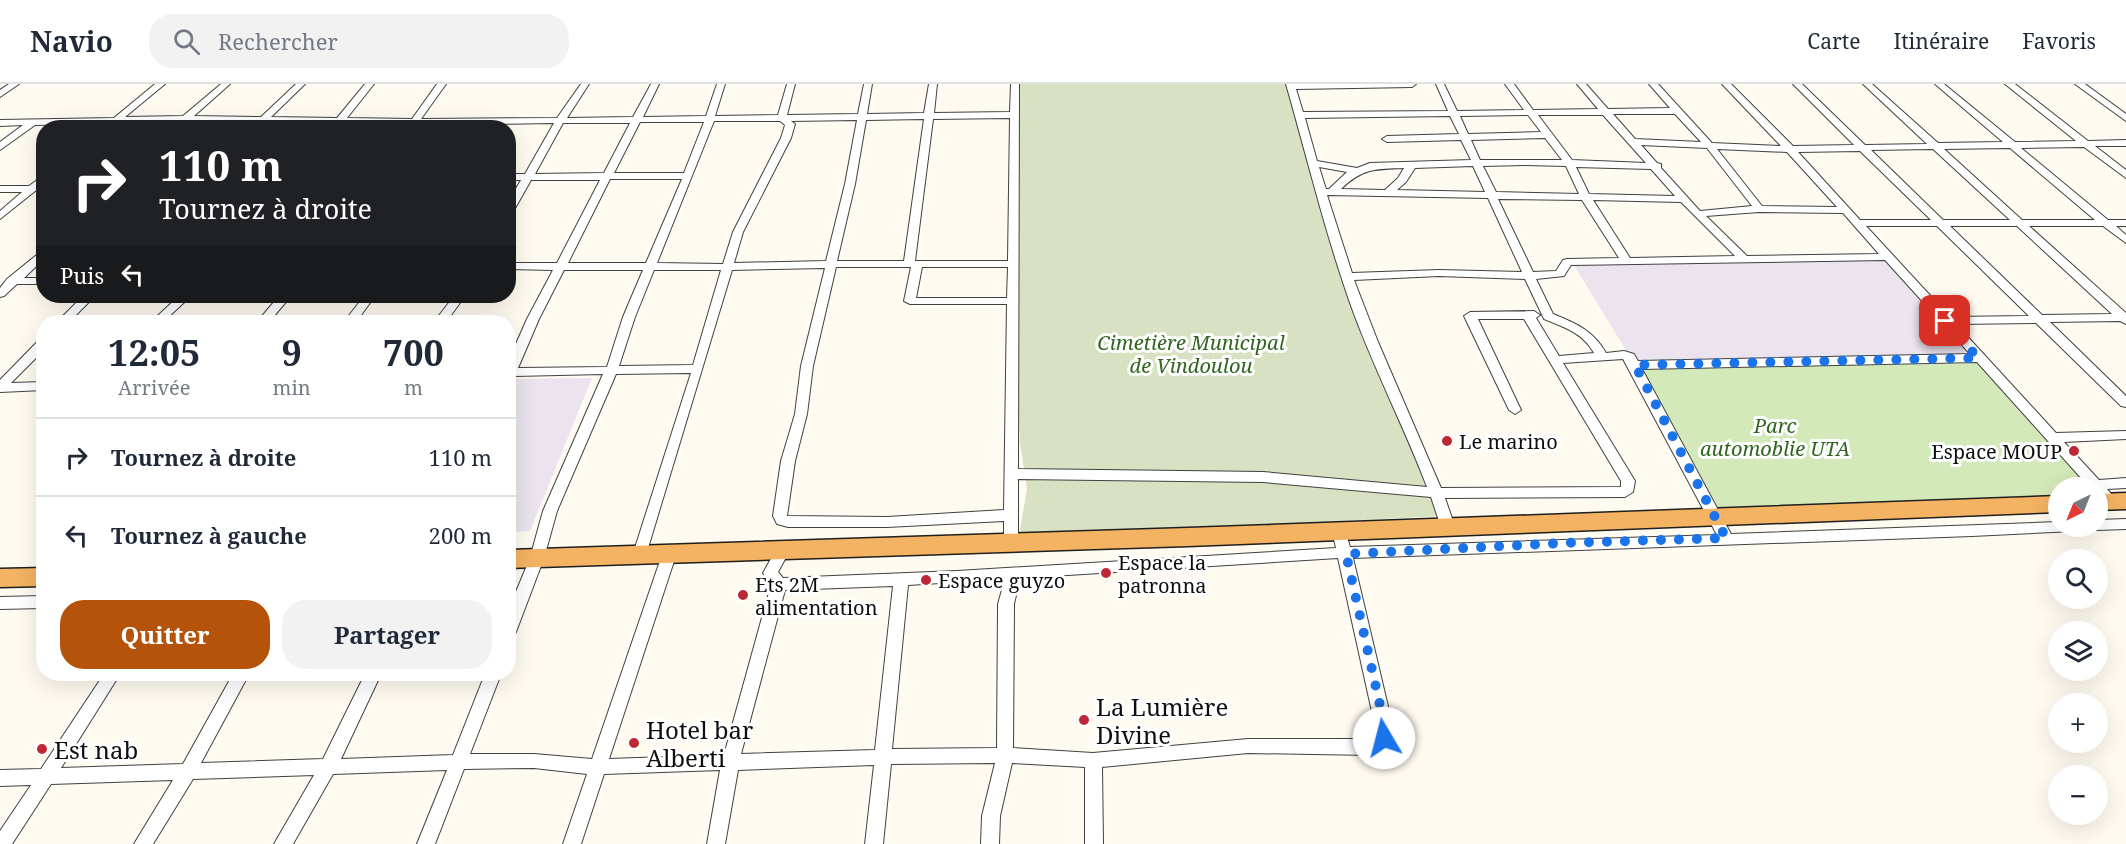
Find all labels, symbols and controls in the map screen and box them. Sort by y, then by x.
search box [149,14,569,68]
text: Navio [30,22,113,60]
icon: search [170,25,203,58]
text: Rechercher [218,26,338,56]
text: Carte [1807,27,1861,55]
text: Itinéraire [1894,27,1989,55]
text: Favoris [2022,27,2096,55]
text: 110 m [159,136,283,193]
icon: right [60,144,138,222]
text: Tournez à droite [159,190,372,227]
icon: left [116,258,149,291]
text: Puis [60,260,104,290]
pin [1919,295,1970,346]
icon: arrive [1928,304,1961,337]
text: 12:05 [108,328,200,377]
text: 9 [281,328,302,377]
text: 700 [383,328,444,377]
park label: Cimetière Municipal de Vindoulou [1097,329,1285,379]
text: Arrivée [118,374,190,401]
text: min [273,374,311,401]
text: m [404,374,423,401]
park label: Parc automoblie UTA [1700,412,1850,462]
place label: Le marino [1459,428,1558,455]
marker: Le marino [1440,434,1454,448]
place label: Espace MOUP [1931,438,2062,465]
icon: right [60,441,93,474]
text: Tournez à droite [111,442,296,472]
text: 110 m [429,442,492,472]
marker: Espace MOUP [2067,444,2081,458]
north arrow [2048,477,2108,537]
map controls [2048,477,2108,825]
icon: left [60,519,93,552]
text: Tournez à gauche [111,520,307,550]
text: 200 m [429,520,492,550]
place label: Espace la patronna [1118,549,1207,599]
button: search [2048,549,2108,609]
marker: Espace la patronna [1099,566,1113,580]
place label: Espace guyzo [938,567,1065,594]
place label: Ets 2M alimentation [755,571,878,621]
marker: Espace guyzo [919,573,933,587]
marker: Ets 2M alimentation [736,588,750,602]
button: Quitter [60,600,270,669]
button: Partager [282,600,492,669]
button: layers [2048,621,2108,681]
place label: La Lumière Divine [1096,690,1228,751]
button: + [2048,693,2108,753]
position arrow [1352,706,1416,770]
place label: Hotel bar Alberti [646,713,753,774]
marker: La Lumière Divine [1077,713,1091,727]
place label: Est nab [54,733,138,766]
marker: Hotel bar Alberti [627,736,641,750]
marker: Est nab [35,742,49,756]
button: − [2048,765,2108,825]

